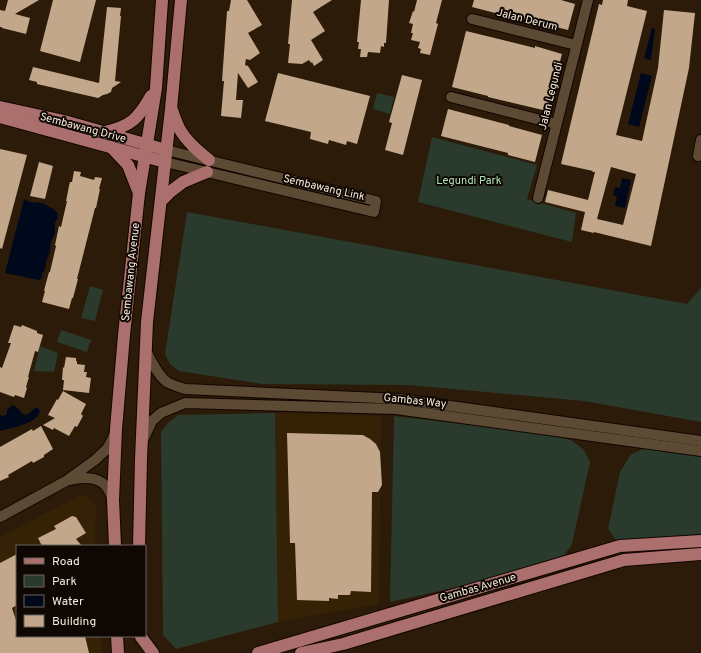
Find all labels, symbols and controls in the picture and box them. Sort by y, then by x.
street label: Jalan Derum [495,6,559,34]
street label: Jalan Legundi [536,61,566,131]
street label: Sembawang Drive [38,110,128,146]
street label: Sembawang Link [282,172,366,204]
park label: Legundi Park [436,174,502,188]
street label: Sembawang Avenue [119,222,143,322]
street label: Gambas Way [383,391,447,411]
legend [16,545,146,637]
text: Road [52,554,80,570]
street label: Gambas Avenue [438,570,518,606]
text: Park [52,574,77,590]
text: Water [52,594,84,610]
text: Building [52,614,96,630]

